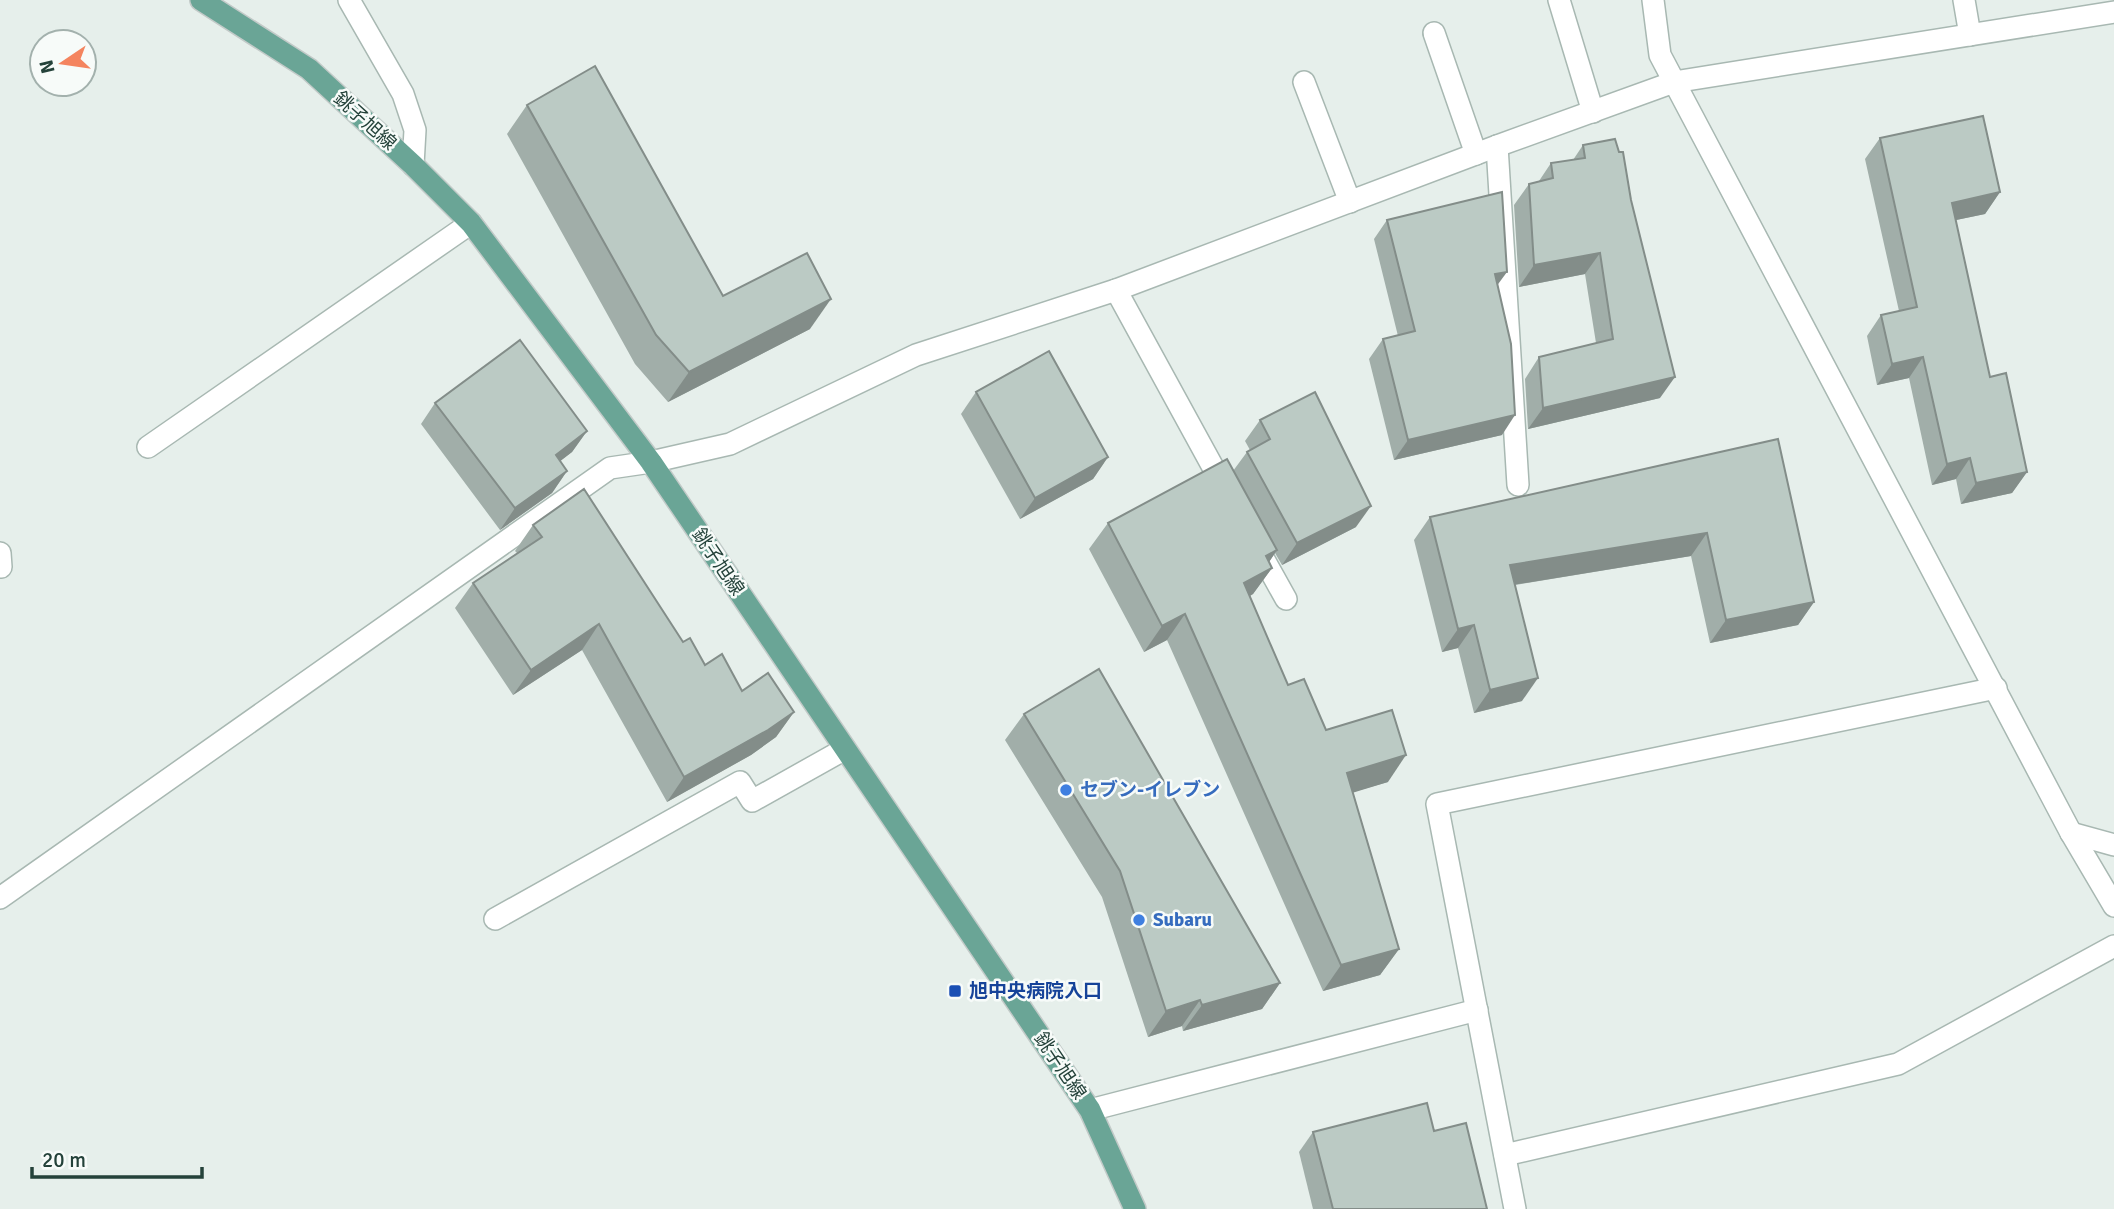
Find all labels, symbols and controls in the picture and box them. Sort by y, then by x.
north arrow [28,28,98,98]
text: N [34,57,61,76]
street label: 銚子旭線 [329,87,401,155]
street label: 銚子旭線 [687,524,749,600]
place label: セブン-イレブン [1080,778,1220,802]
marker: セブン-イレブン [1058,782,1074,798]
place label: Subaru [1153,908,1212,932]
marker: Subaru [1131,912,1147,928]
place label: 旭中央病院入口 [969,979,1102,1003]
marker: 旭中央病院入口 [947,983,963,999]
street label: 銚子旭線 [1029,1028,1091,1104]
scale bar [32,1136,201,1180]
text: 20 m [42,1147,86,1173]

